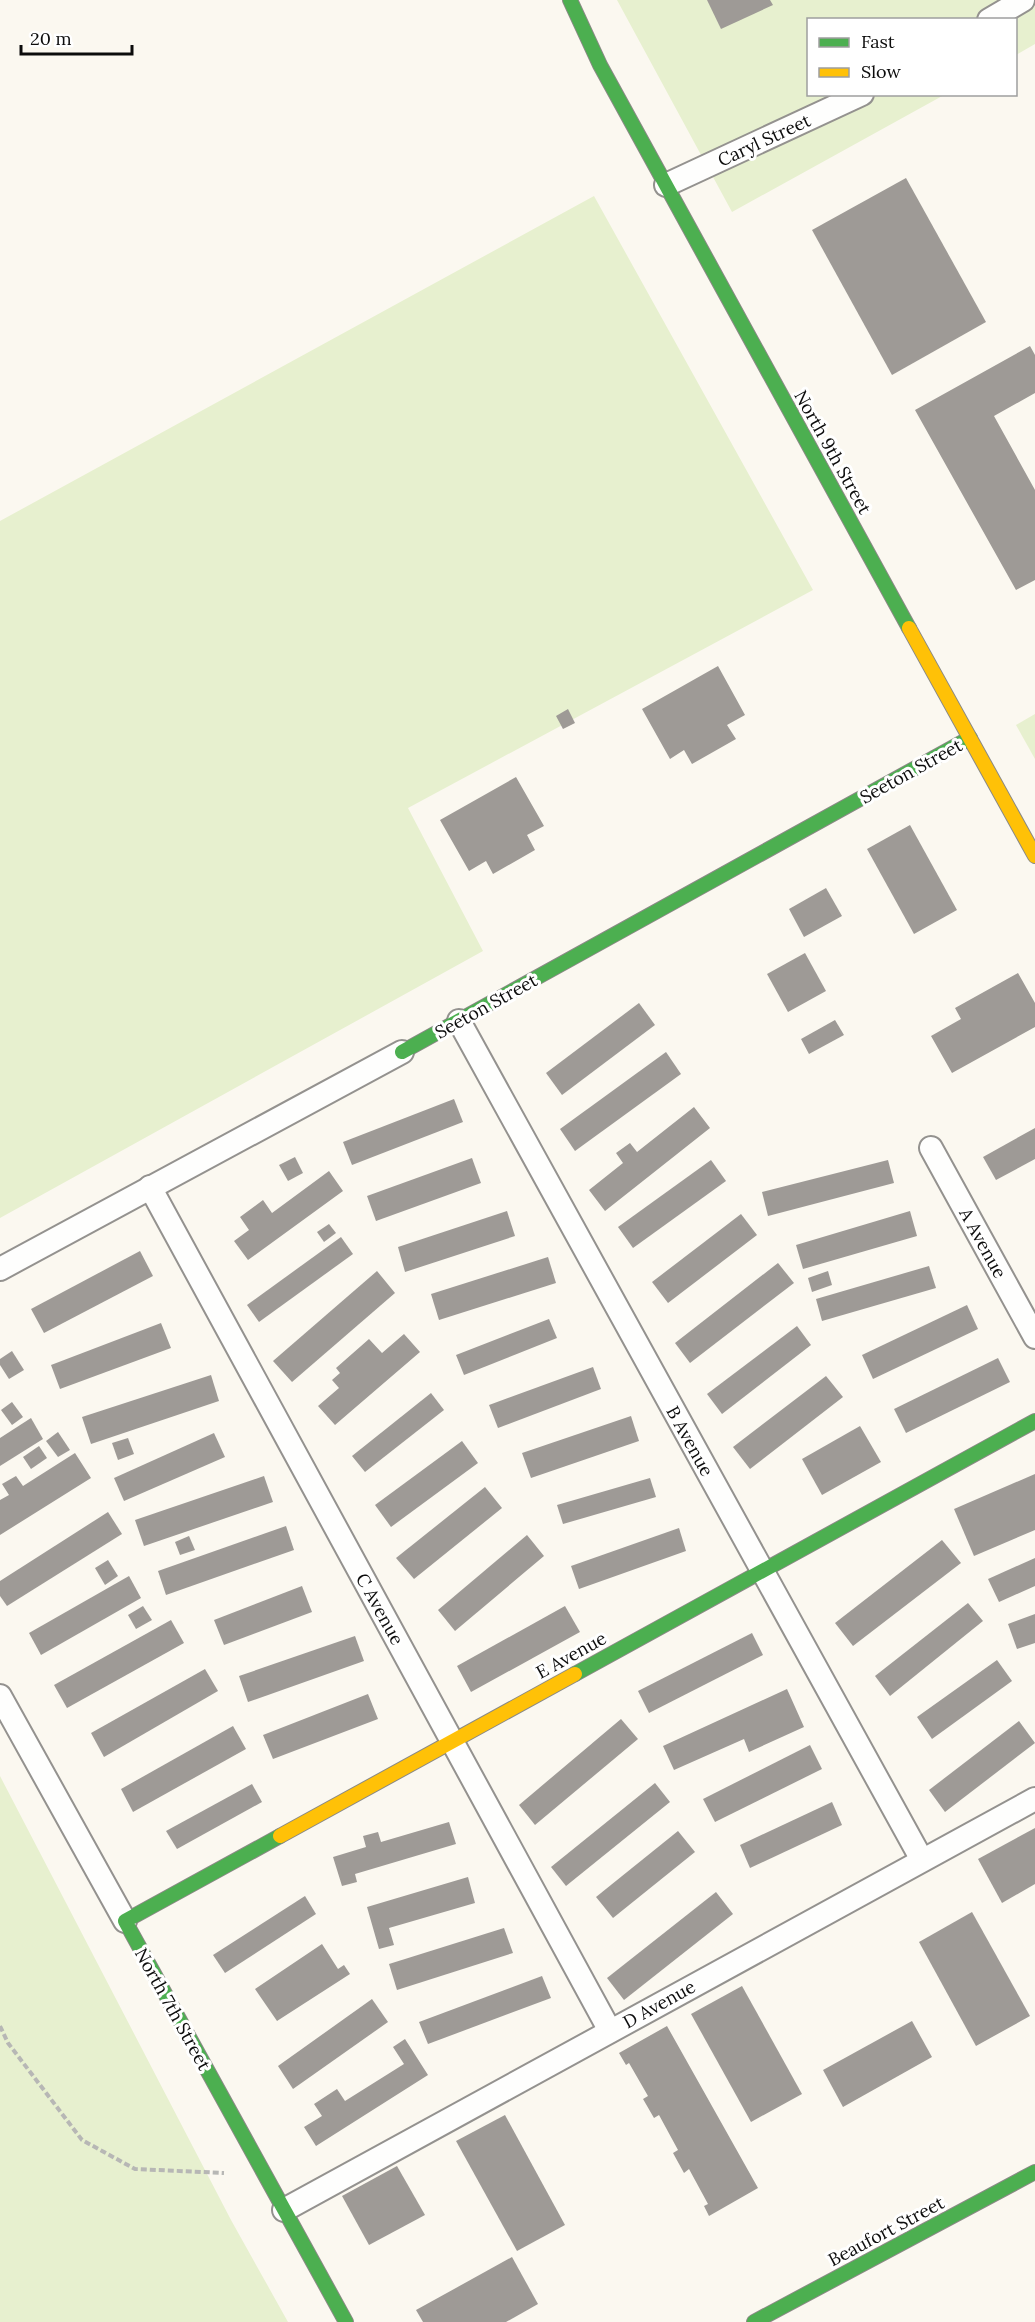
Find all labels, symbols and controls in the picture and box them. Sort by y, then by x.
scale bar [21,18,132,56]
legend [807,18,1017,96]
text: 20 m [30,27,72,50]
text: Fast [861,30,895,53]
text: Slow [861,60,901,83]
street label: Caryl Street [714,108,814,172]
street label: North 9th Street [789,386,877,518]
street label: Seeton Street [856,733,966,809]
street label: Seeton Street [431,968,541,1044]
street label: A Avenue [954,1203,1012,1283]
street label: B Avenue [661,1402,719,1480]
street label: C Avenue [351,1569,409,1649]
street label: E Avenue [532,1626,610,1684]
street label: North 7th Street [130,1944,216,2074]
street label: D Avenue [619,1975,699,2033]
street label: Beaufort Street [824,2191,948,2271]

